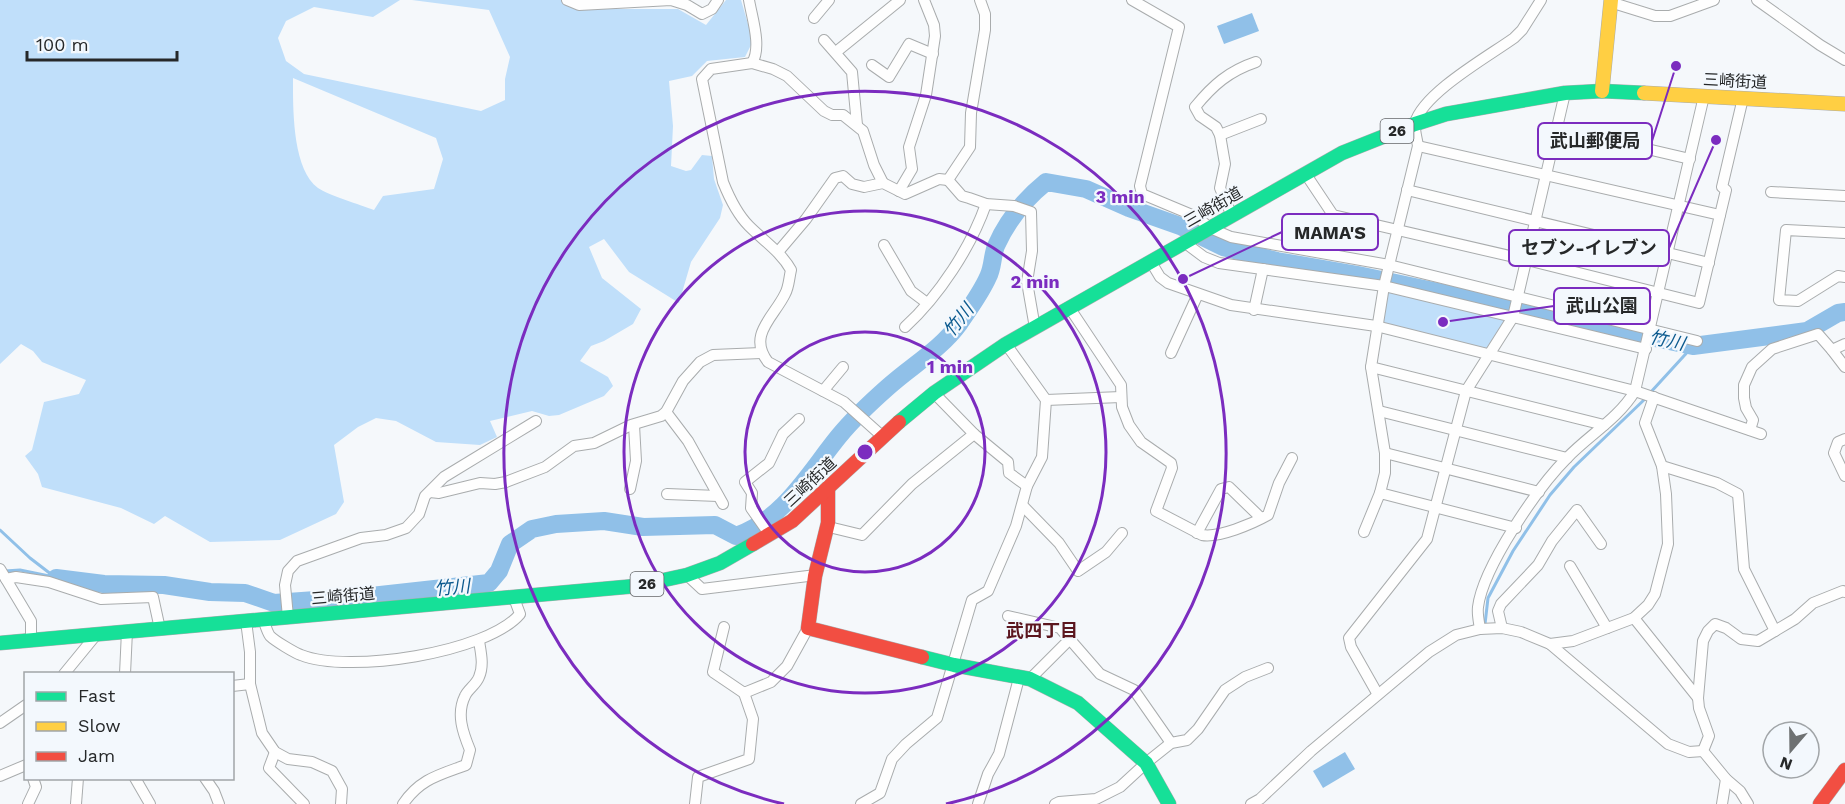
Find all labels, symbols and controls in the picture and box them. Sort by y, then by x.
scale bar [27,24,177,62]
text: 100 m [36,34,89,55]
street label: 三崎街道 [1703,70,1767,92]
road number: 26 [1380,119,1414,143]
callout: 武山郵便局 [1538,123,1652,159]
text: 武山郵便局 [1550,130,1640,151]
street label: 三崎街道 [1181,183,1245,231]
text: 3 min [1095,186,1145,207]
callout: MAMA'S [1282,214,1378,250]
text: MAMA'S [1294,222,1366,243]
callout: セブン-イレブン [1509,230,1669,266]
text: セブン-イレブン [1521,237,1657,258]
text: 2 min [1010,271,1060,292]
callout: 武山公園 [1554,288,1650,324]
text: 武山公園 [1566,295,1638,316]
water label: 竹川 [939,298,979,341]
water label: 竹川 [1647,326,1689,354]
text: 1 min [927,356,973,377]
centre of rings [855,442,875,462]
street label: 三崎街道 [780,453,840,511]
road number: 26 [630,572,664,596]
water label: 竹川 [433,575,473,599]
street label: 三崎街道 [310,584,376,608]
district label: 武四丁目 [1006,620,1078,641]
legend [24,672,234,780]
text: Fast [78,685,116,706]
text: Slow [78,715,121,736]
north arrow [1761,720,1821,780]
text: Jam [78,745,115,766]
text: N [1777,753,1795,775]

